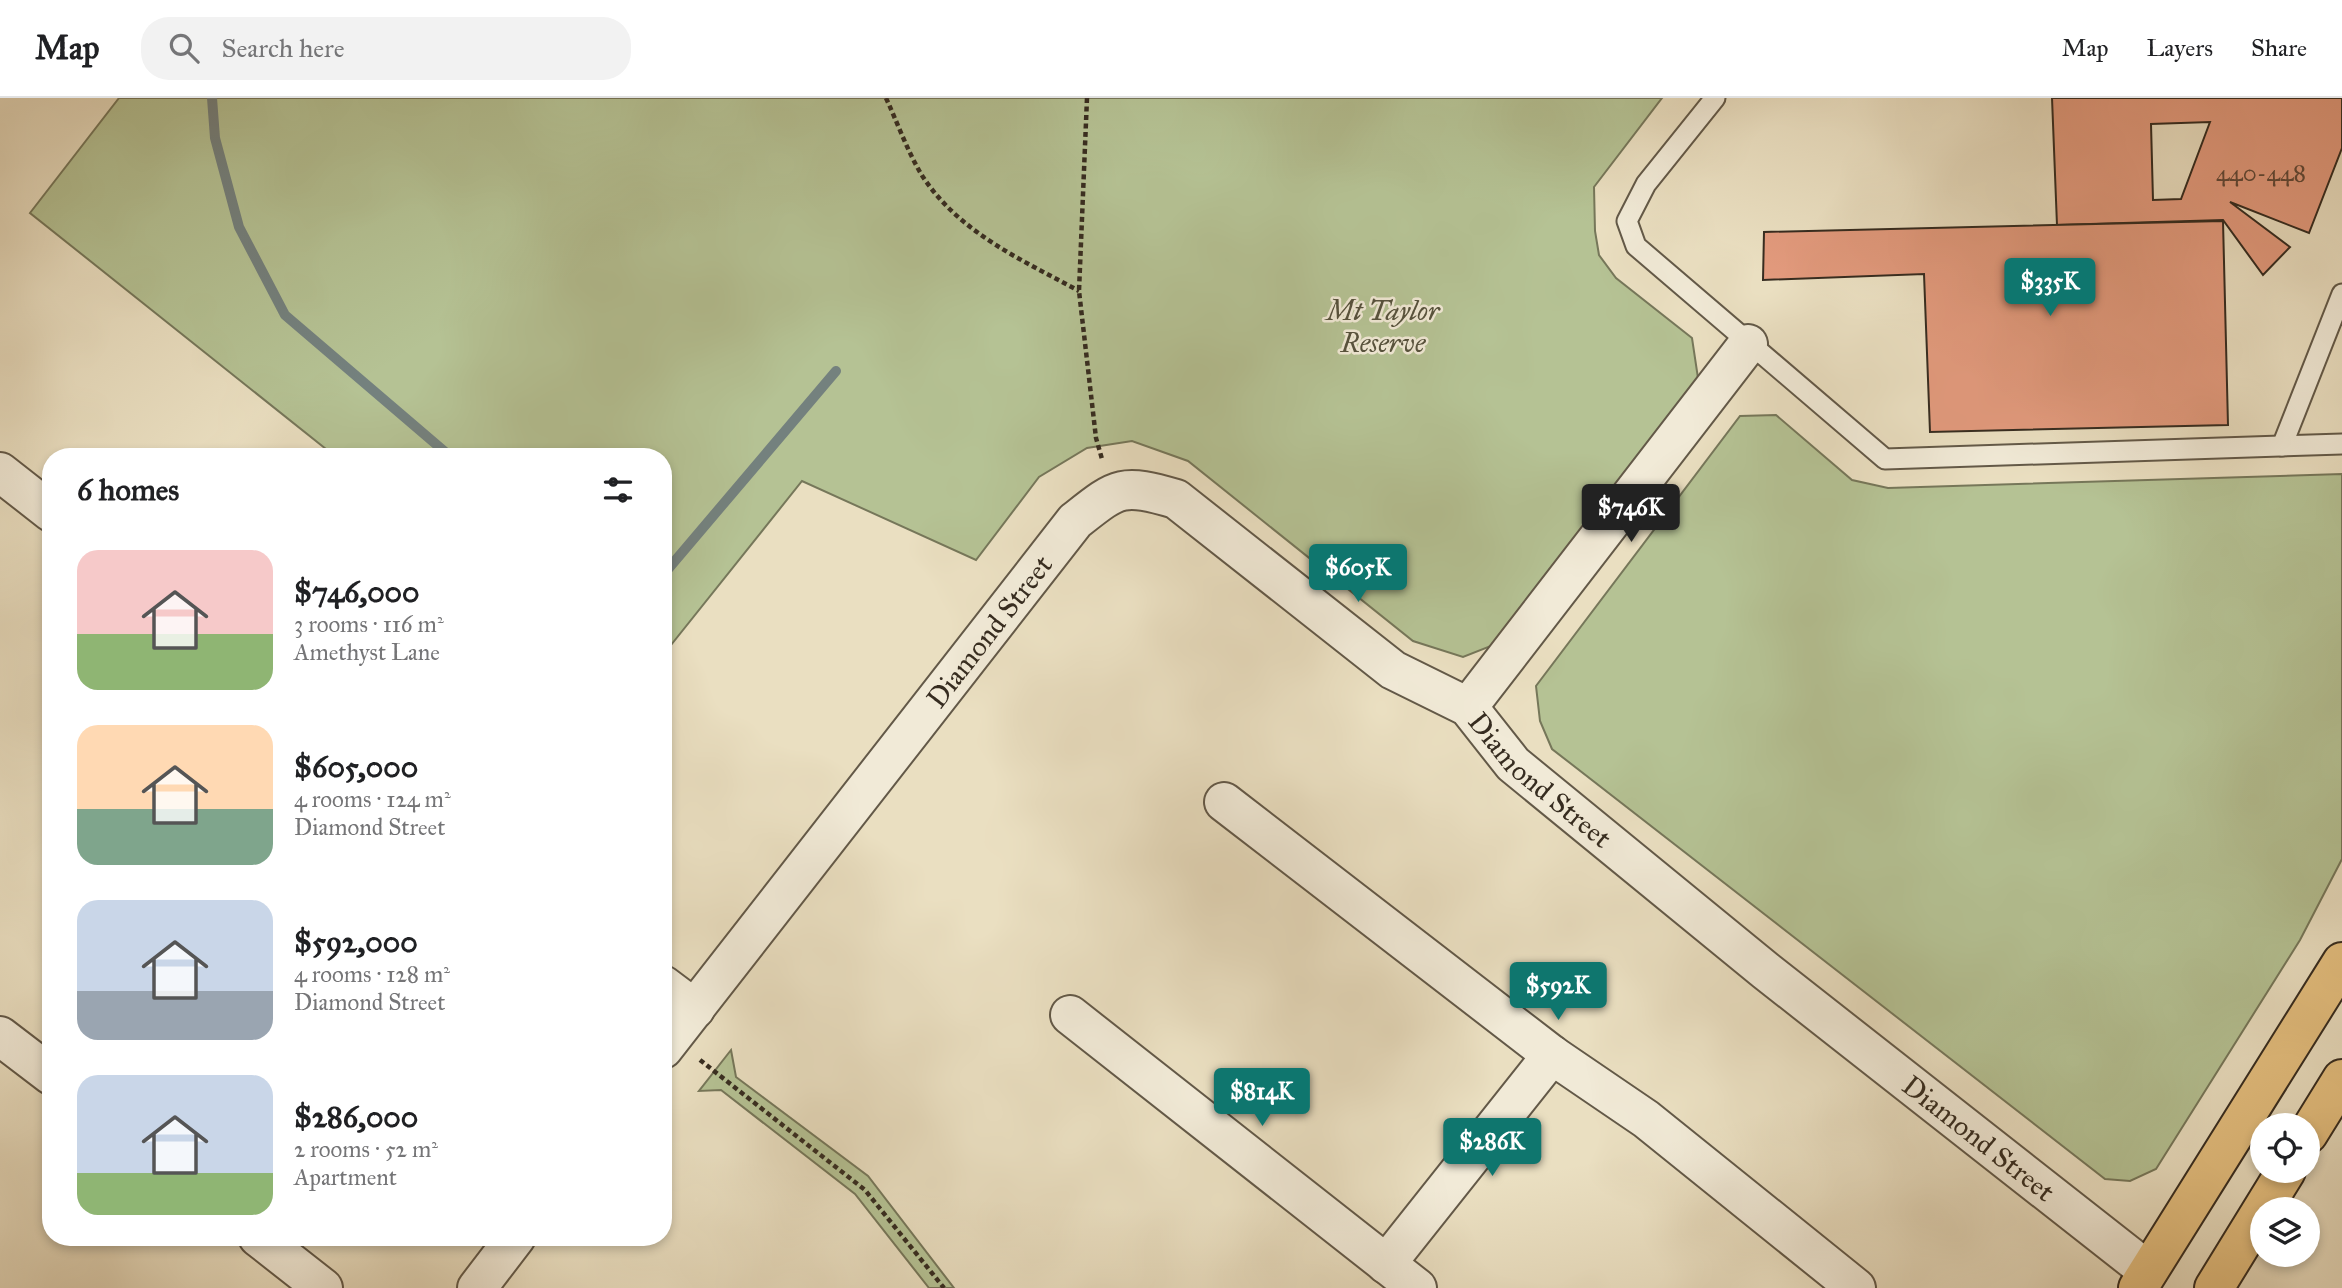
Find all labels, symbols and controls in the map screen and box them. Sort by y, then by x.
search box [141,17,631,80]
text: Map [35,28,99,68]
icon: search [165,29,203,67]
text: Search here [221,32,345,64]
text: Map [2062,33,2109,63]
text: Layers [2147,33,2213,63]
text: Share [2251,33,2307,63]
house number: 440-448 [2216,158,2306,188]
pin: $335K [2001,258,2099,318]
text: $335K [2020,267,2080,295]
park label: Mt Taylor Reserve [1323,293,1441,360]
icon: filters [599,471,637,509]
text: 6 homes [77,472,179,508]
pin: $746K [1582,484,1680,544]
text: $746K [1598,493,1664,521]
pin: $605K [1309,545,1407,604]
street label: Diamond Street [919,548,1060,715]
text: $605K [1325,553,1391,581]
text: $746,000 [294,574,420,610]
icon: home [133,578,217,662]
text: 3 rooms · 116 m² [294,610,444,638]
text: Amethyst Lane [294,638,440,666]
street label: Diamond Street [1461,705,1619,856]
text: $605,000 [294,749,418,785]
icon: home [133,753,217,837]
text: 4 rooms · 124 m² [294,785,451,813]
text: Diamond Street [294,813,445,841]
text: $592,000 [294,924,418,960]
icon: home [133,928,217,1012]
text: 4 rooms · 128 m² [294,960,450,988]
pin: $592K [1509,962,1607,1022]
text: $592K [1526,971,1590,999]
text: Diamond Street [294,988,445,1016]
pin: $814K [1213,1068,1311,1128]
street label: Diamond Street [1895,1068,2062,1209]
text: $814K [1230,1077,1294,1105]
text: $286,000 [294,1099,418,1135]
icon: home [133,1103,217,1187]
map controls [2250,1113,2320,1267]
button: locate [2250,1113,2320,1183]
pin: $286K [1443,1118,1541,1178]
text: $286K [1459,1127,1525,1155]
text: 2 rooms · 52 m² [294,1135,438,1163]
text: Apartment [294,1163,397,1191]
button: layers [2250,1197,2320,1267]

